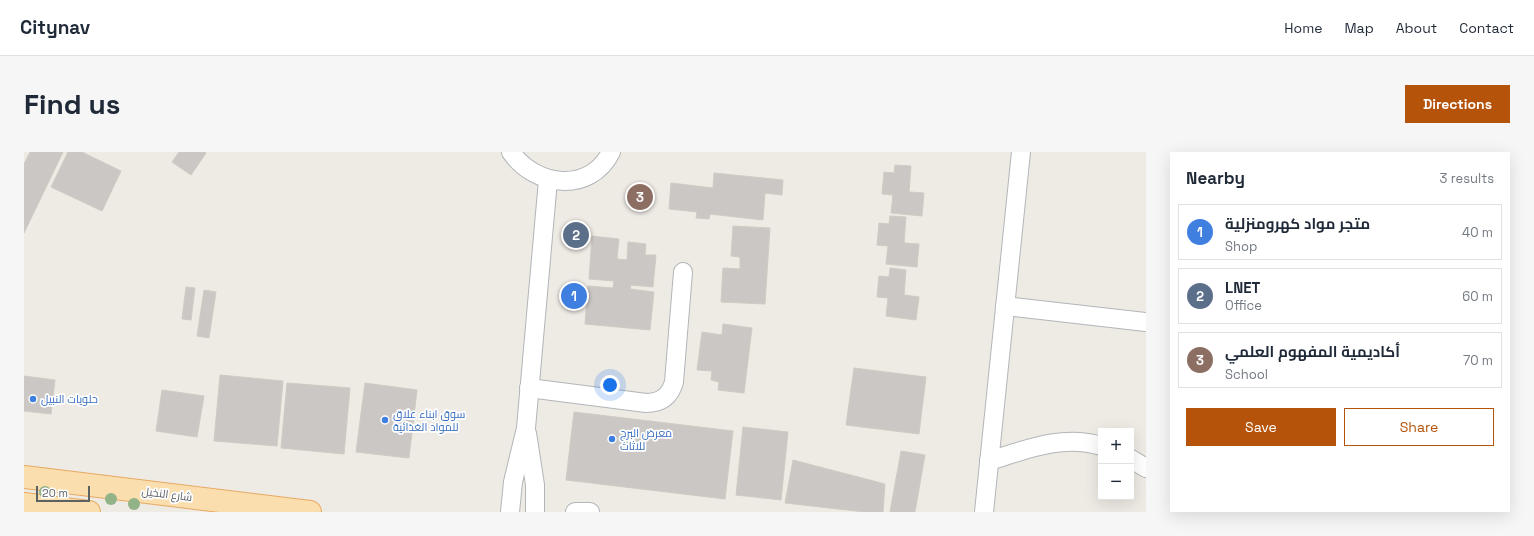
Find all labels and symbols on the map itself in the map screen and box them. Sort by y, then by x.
pin: 3 [627,182,653,212]
pin: 2 [563,220,589,250]
pin: 1 [561,281,587,311]
your location [600,375,620,395]
place label: حلويات النبيل [41,392,98,406]
marker: حلويات النبيل [28,394,38,404]
place label: سوق ابناء علاق للمواد الغذائية [393,407,465,434]
marker: سوق ابناء علاق للمواد الغذائية [380,415,390,425]
place label: معرض البرج للاثاث [620,426,672,453]
marker: معرض البرج للاثاث [607,434,617,444]
scale bar [36,484,90,503]
street label: شارع النخيل [141,484,193,505]

